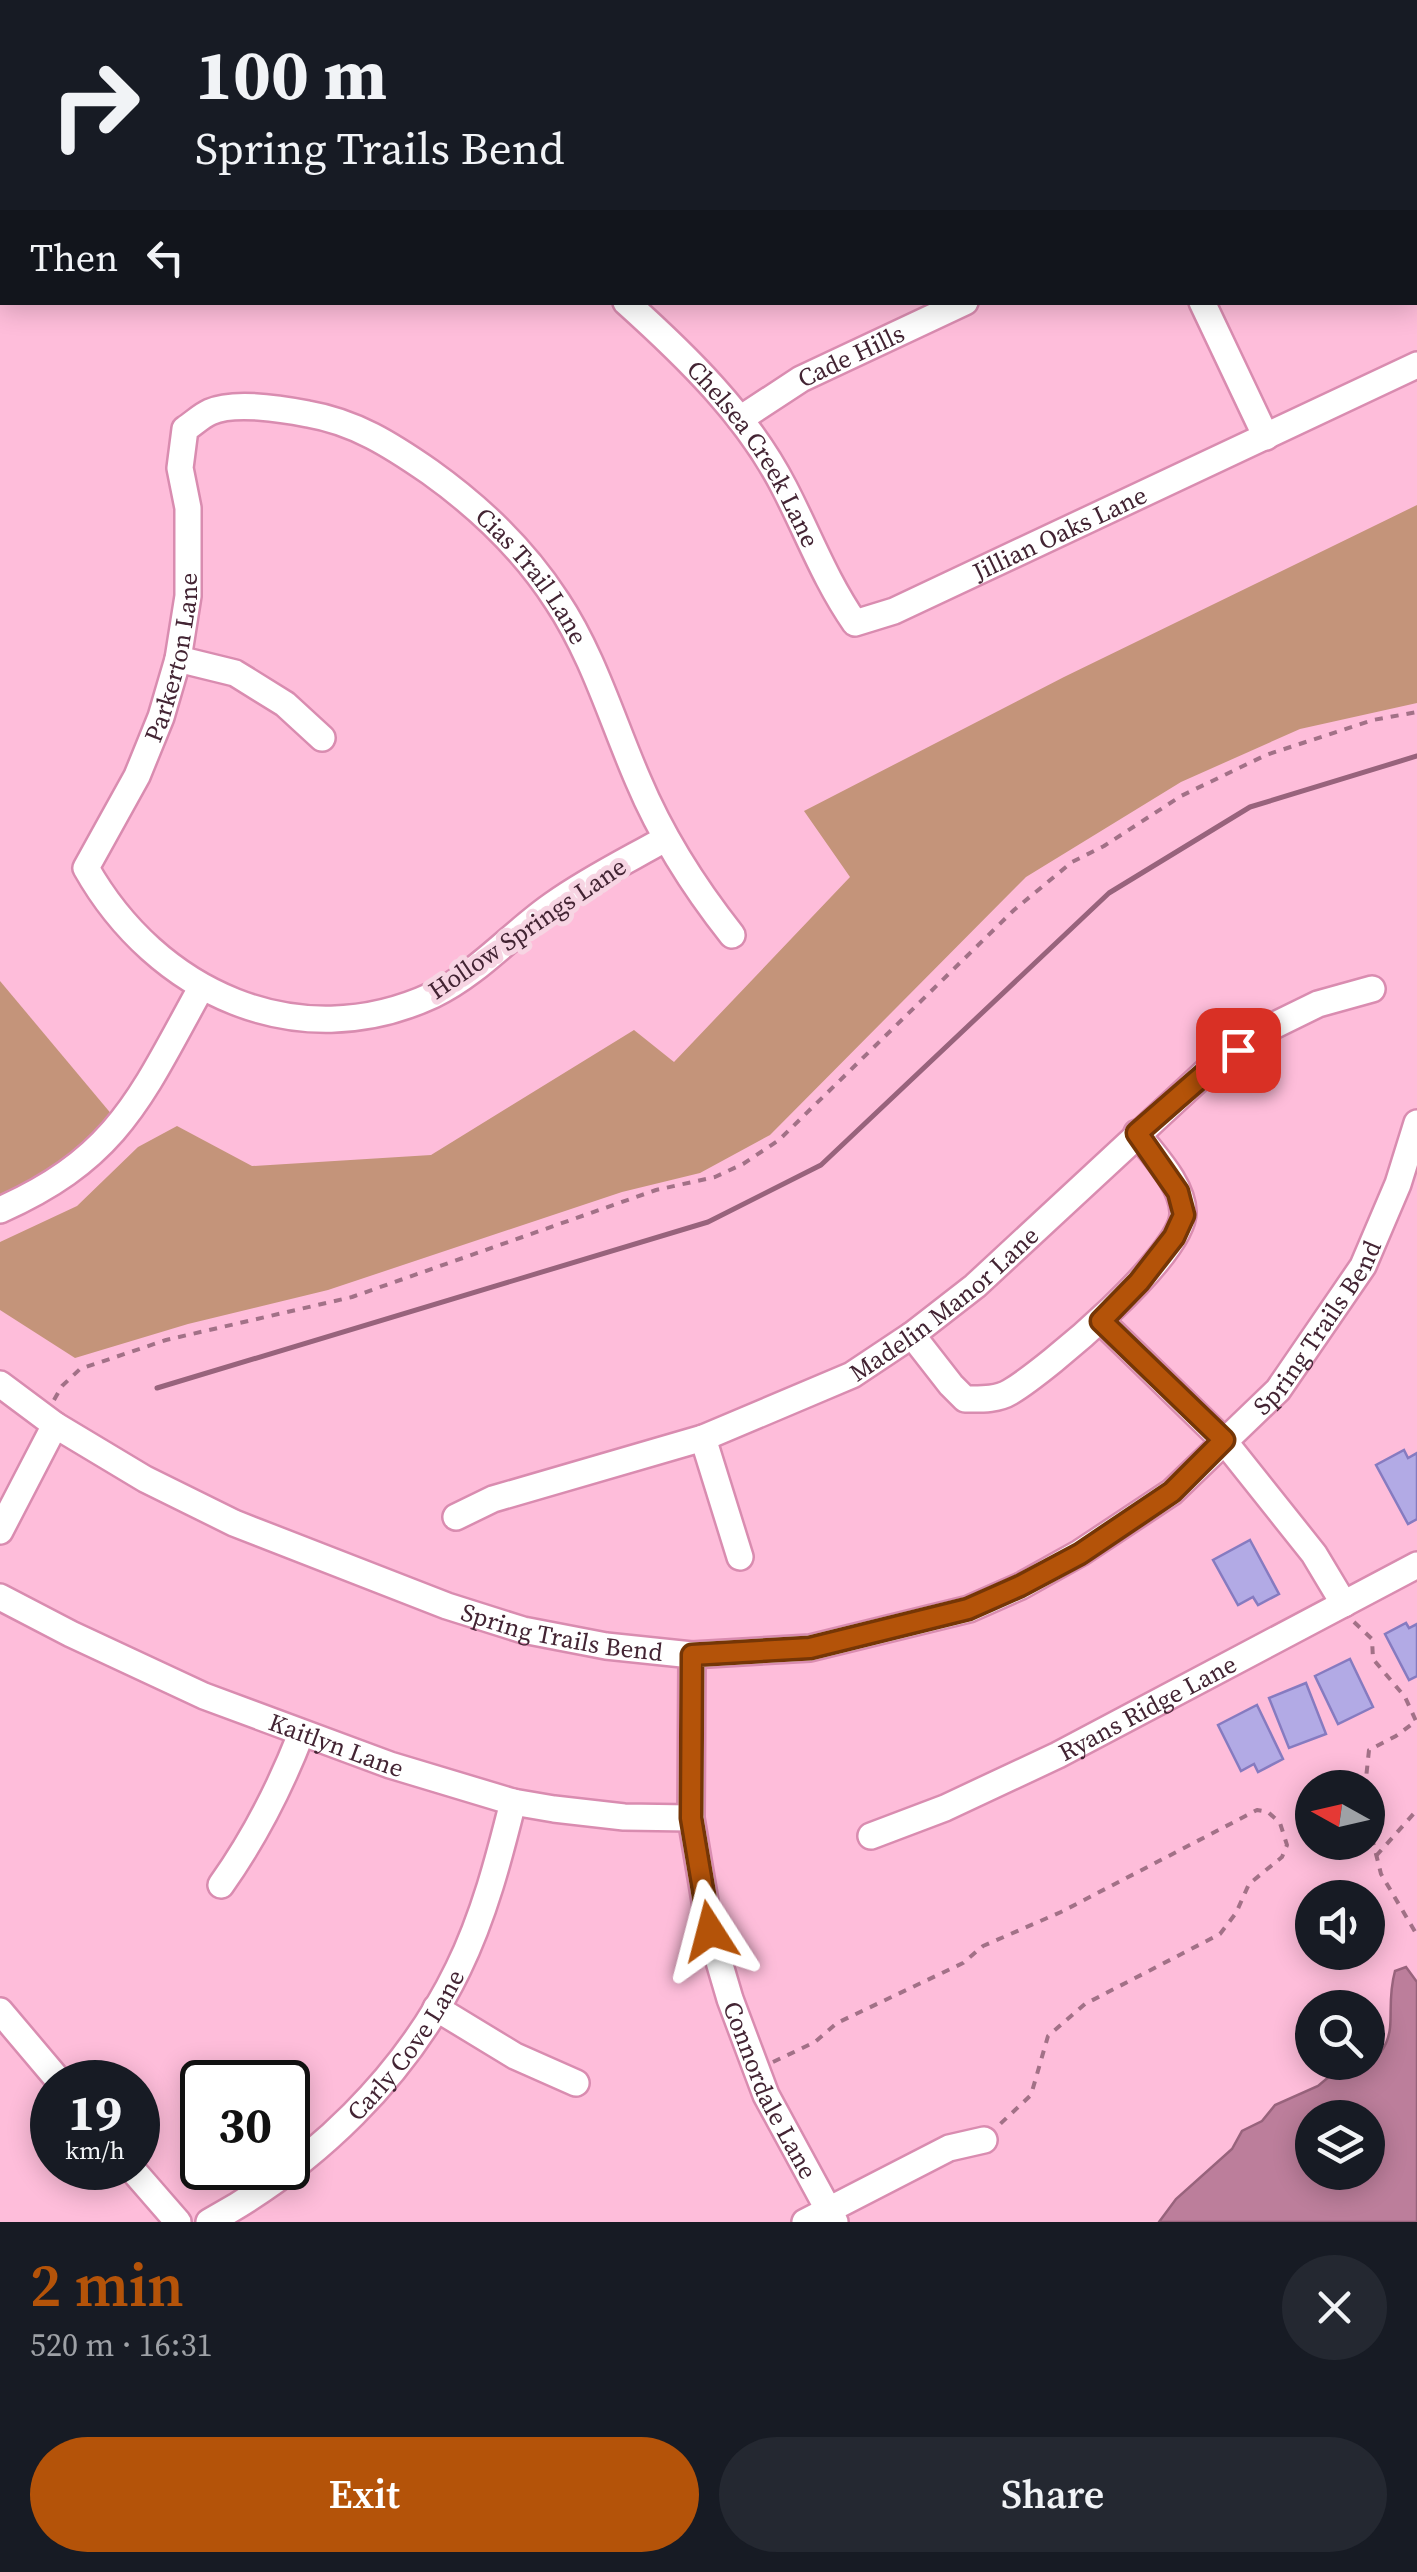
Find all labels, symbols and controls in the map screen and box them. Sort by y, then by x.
text: 100 m [195,26,387,122]
icon: right [30,40,160,170]
text: Spring Trails Bend [195,117,565,179]
icon: left [138,230,193,285]
text: Then [30,232,118,284]
street label: Cade Hills [792,316,910,395]
street label: Chelsea Creek Lane [679,352,828,553]
street label: Jillian Oaks Lane [966,478,1152,589]
street label: Cias Trail Lane [468,499,596,650]
street label: Parkerton Lane [136,573,205,747]
street label: Hollow Springs Lane [422,849,632,1007]
pin [1196,1008,1281,1093]
icon: arrive [1211,1023,1266,1078]
street label: Madelin Manor Lane [843,1219,1046,1389]
street label: Spring Trails Bend [1246,1235,1389,1422]
street label: Spring Trails Bend [457,1595,665,1669]
street label: Ryans Ridge Lane [1052,1647,1242,1769]
street label: Kaitlyn Lane [264,1705,408,1785]
north arrow [1295,1770,1385,1860]
map controls [1295,1770,1385,2190]
position arrow [658,1879,762,1983]
button: sound [1295,1880,1385,1970]
street label: Carly Cove Lane [339,1963,472,2128]
button: search [1295,1990,1385,2080]
street label: Connordale Lane [715,1996,825,2185]
speed limit sign: 30 [180,2060,310,2190]
text: 19 [68,2078,122,2147]
button: layers [1295,2100,1385,2190]
text: km/h [65,2133,125,2167]
text: 2 min [30,2244,184,2326]
button: close [1282,2255,1387,2360]
text: 520 m · 16:31 [30,2323,212,2367]
button: Exit [30,2437,699,2552]
button: Share [719,2437,1387,2552]

